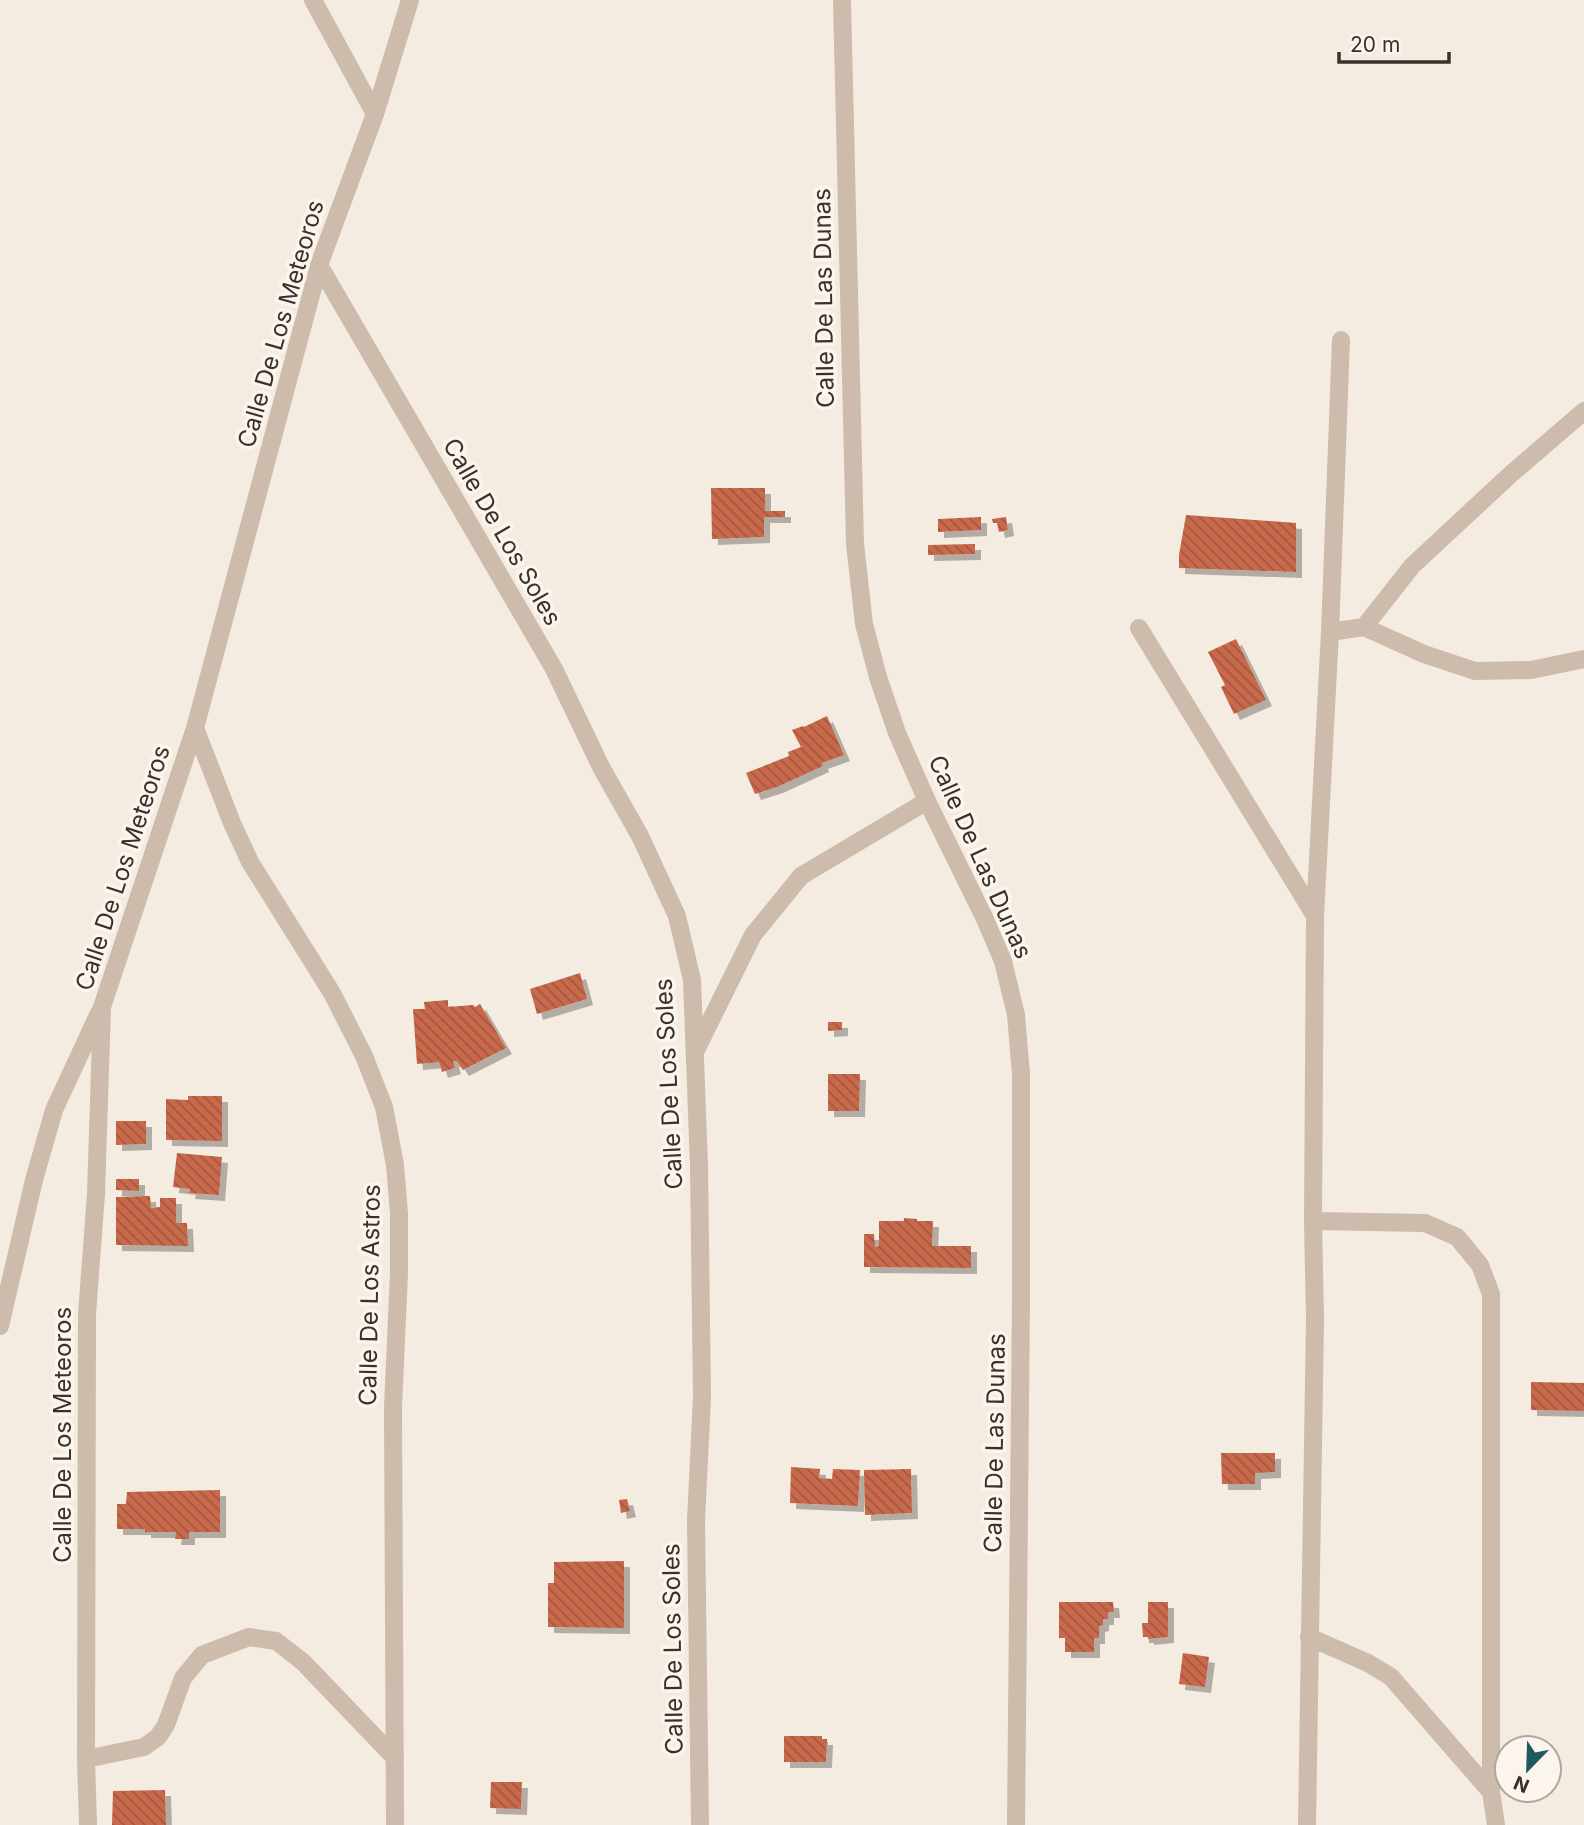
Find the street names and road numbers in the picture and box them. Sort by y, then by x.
street label: Calle De Las Dunas [807,188,840,408]
street label: Calle De Los Meteoros [231,197,330,451]
street label: Calle De Los Soles [437,433,568,630]
street label: Calle De Los Meteoros [69,742,176,994]
street label: Calle De Las Dunas [923,751,1038,963]
street label: Calle De Los Soles [648,978,689,1190]
street label: Calle De Los Astros [353,1184,386,1406]
street label: Calle De Los Meteoros [48,1307,77,1563]
street label: Calle De Las Dunas [978,1333,1011,1553]
street label: Calle De Los Soles [656,1543,689,1755]

